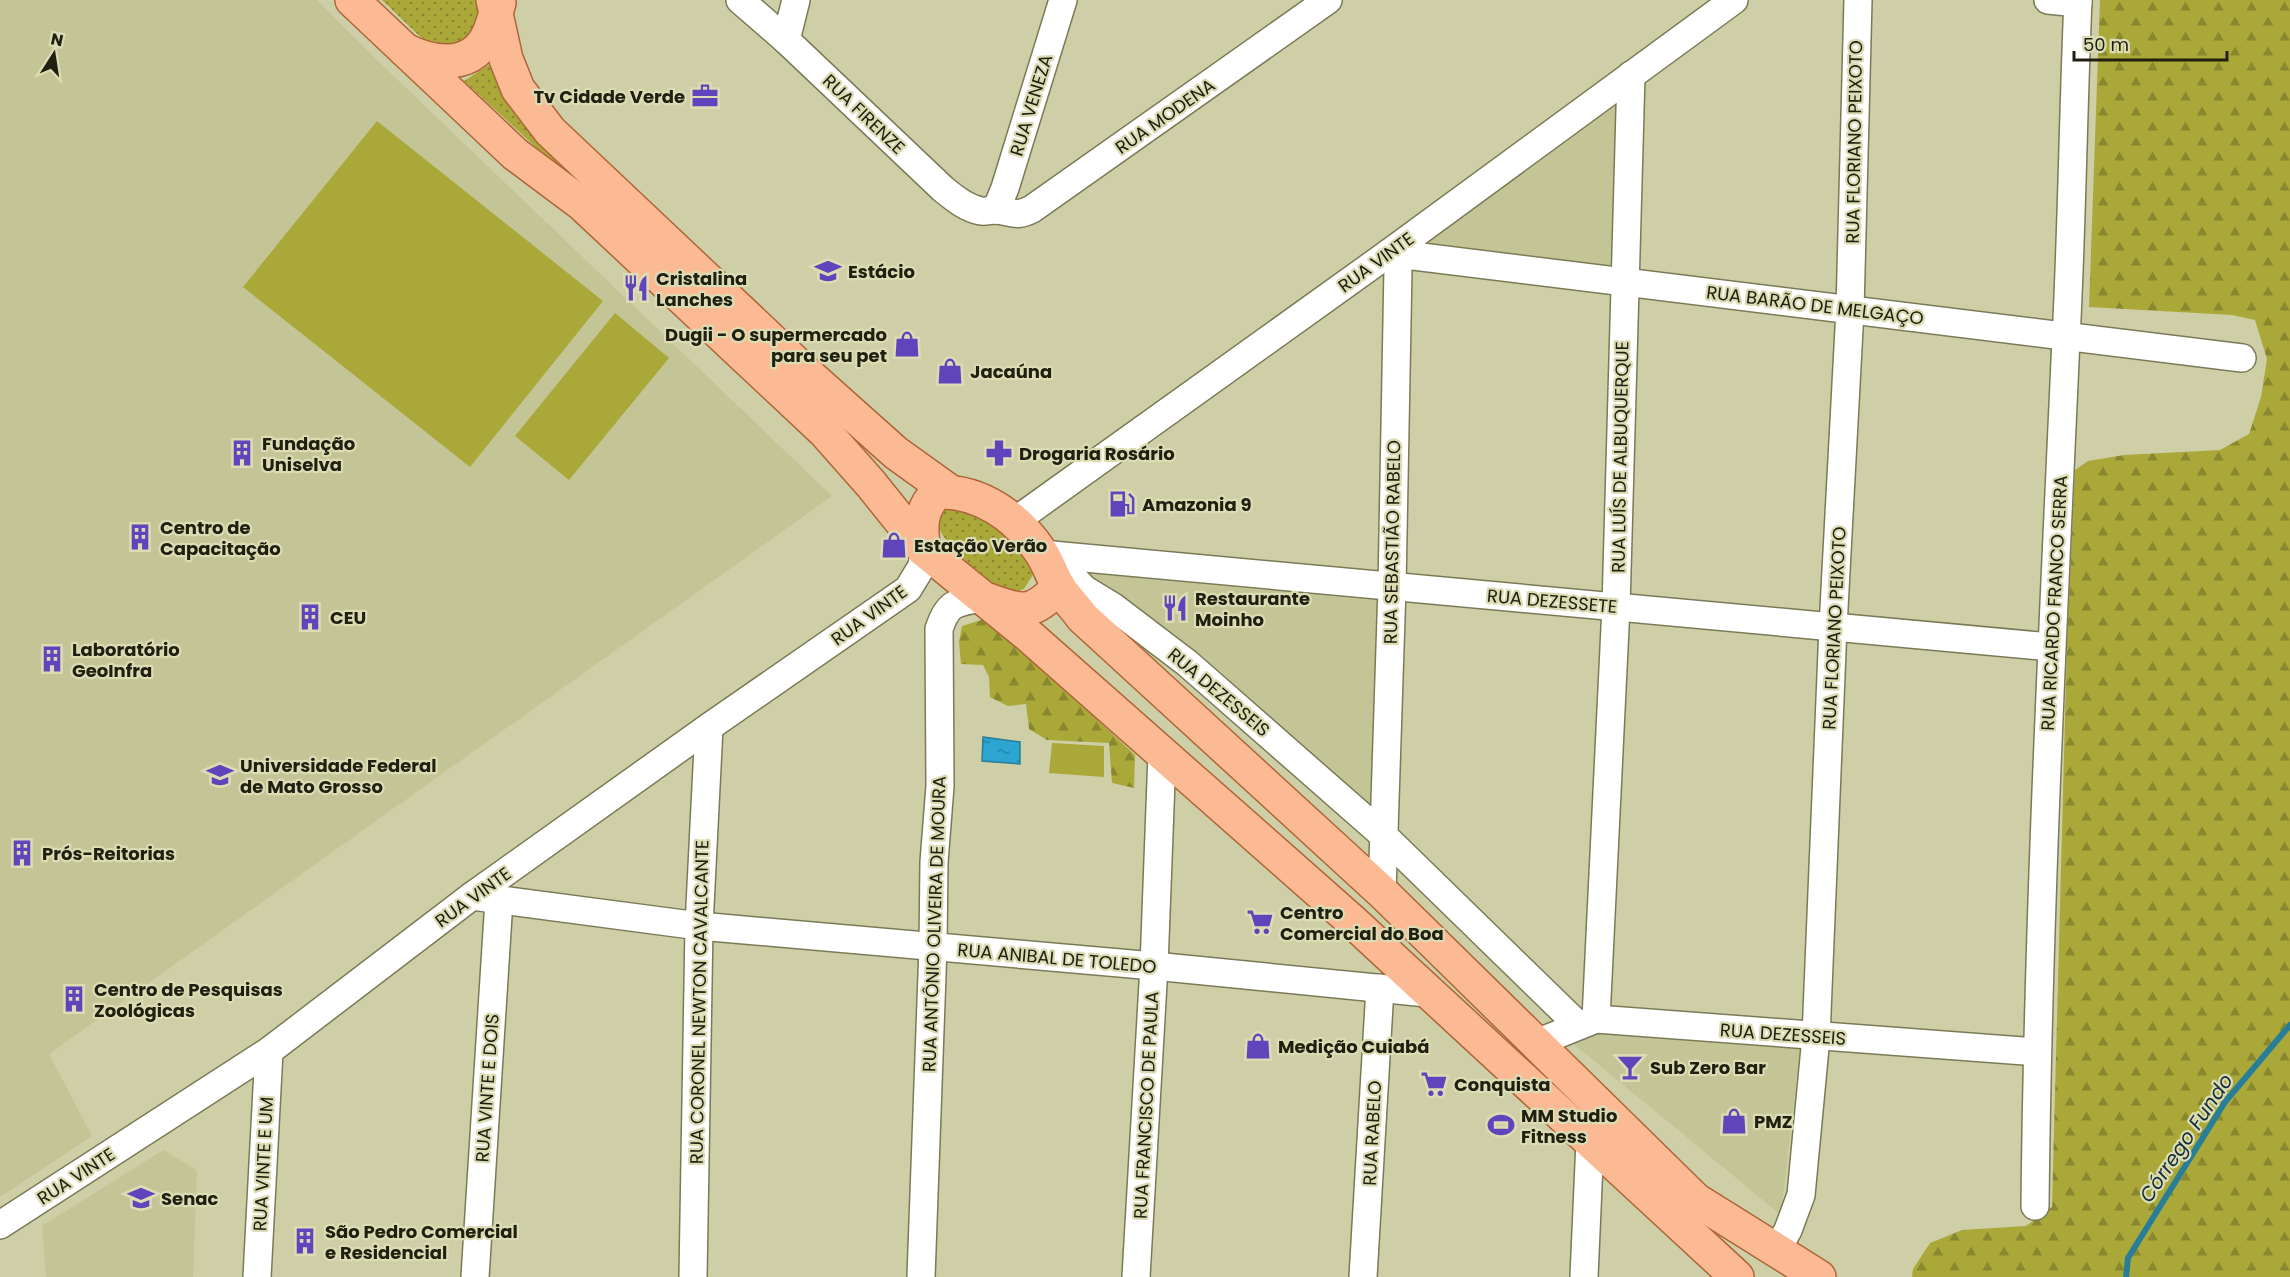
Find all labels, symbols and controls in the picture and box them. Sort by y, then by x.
north arrow [24,24,84,84]
scale bar [2074,24,2227,62]
text: N [49,27,65,52]
text: 50 m [2083,32,2129,57]
street label: RUA FLORIANO PEIXOTO [1840,40,1868,244]
street label: RUA VENEZA [1004,51,1058,159]
street label: RUA FIRENZE [817,68,911,160]
street label: RUA MODENA [1110,72,1220,160]
office icon: Tv Cidade Verde [690,81,720,111]
place label: Tv Cidade Verde [533,84,685,109]
street label: RUA VINTE [1333,226,1419,298]
school or university icon: Estácio [813,256,843,286]
place label: Estácio [848,259,915,284]
place label: Cristalina Lanches [656,266,747,312]
restaurant icon: Cristalina Lanches [621,273,651,303]
street label: RUA BARÃO DE MELGAÇO [1705,279,1925,331]
place label: Dugii - O supermercado para seu pet [665,322,887,368]
shop icon: Dugii - O supermercado para seu pet [892,329,922,359]
street label: RUA LUÍS DE ALBUQUERQUE [1605,341,1635,573]
shop icon: Jacaúna [935,356,965,386]
place label: Jacaúna [970,359,1052,384]
place label: Fundação Uniselva [262,431,355,477]
building icon: Fundação Uniselva [227,438,257,468]
pharmacy icon: Drogaria Rosário [984,438,1014,468]
street label: RUA SEBASTIÃO RABELO [1378,440,1406,644]
place label: Drogaria Rosário [1019,441,1175,466]
street label: RUA RICARDO FRANCO SERRA [2035,475,2073,731]
fuel station icon: Amazonia 9 [1107,489,1137,519]
place label: Amazonia 9 [1142,492,1252,517]
place label: Centro de Capacitação [160,515,281,561]
building icon: Centro de Capacitação [125,522,155,552]
street label: RUA FLORIANO PEIXOTO [1816,526,1852,730]
shop icon: Estação Verão [879,530,909,560]
place label: Estação Verão [914,533,1047,558]
street label: RUA VINTE [826,579,912,651]
street label: RUA DEZESSETE [1486,583,1618,619]
place label: Restaurante Moinho [1195,586,1310,632]
restaurant icon: Restaurante Moinho [1160,593,1190,623]
building icon: CEU [295,602,325,632]
place label: CEU [330,605,366,630]
place label: Laboratório GeoInfra [72,637,180,683]
street label: RUA DEZESSEIS [1163,642,1275,742]
building icon: Laboratório GeoInfra [37,644,67,674]
place label: Universidade Federal de Mato Grosso [240,753,437,799]
school or university icon: Universidade Federal de Mato Grosso [205,760,235,790]
street label: RUA ANTÔNIO OLIVEIRA DE MOURA [916,775,952,1073]
building icon: Prós-Reitorias [7,838,37,868]
street label: RUA CORONEL NEWTON CAVALCANTE [684,840,714,1164]
place label: Prós-Reitorias [42,841,175,866]
street label: RUA VINTE [430,861,516,933]
place label: Centro Comercial do Boa [1280,900,1444,946]
supermarket icon: Centro Comercial do Boa [1245,907,1275,937]
street label: RUA ANIBAL DE TOLEDO [957,937,1157,979]
place label: Centro de Pesquisas Zoológicas [94,977,283,1023]
building icon: Centro de Pesquisas Zoológicas [59,984,89,1014]
street label: RUA FRANCISCO DE PAULA [1128,991,1164,1219]
street label: RUA VINTE E DOIS [469,1013,505,1163]
street label: RUA DEZESSEIS [1719,1017,1847,1051]
shop icon: Medição Cuiabá [1243,1031,1273,1061]
place label: Medição Cuiabá [1278,1034,1429,1059]
bar icon: Sub Zero Bar [1615,1052,1645,1082]
place label: Sub Zero Bar [1650,1055,1766,1080]
water label: Córrego Fundo [2132,1068,2240,1208]
supermarket icon: Conquista [1419,1069,1449,1099]
place label: Conquista [1454,1072,1551,1097]
street label: RUA RABELO [1357,1080,1387,1186]
street label: RUA VINTE E UM [247,1096,279,1232]
place label: MM Studio Fitness [1521,1103,1617,1149]
shop icon: PMZ [1719,1106,1749,1136]
place label: PMZ [1754,1109,1792,1134]
sports icon: MM Studio Fitness [1486,1110,1516,1140]
street label: RUA VINTE [32,1141,120,1211]
school or university icon: Senac [126,1183,156,1213]
place label: Senac [161,1186,219,1211]
place label: São Pedro Comercial e Residencial [325,1219,518,1265]
building icon: São Pedro Comercial e Residencial [290,1226,320,1256]

